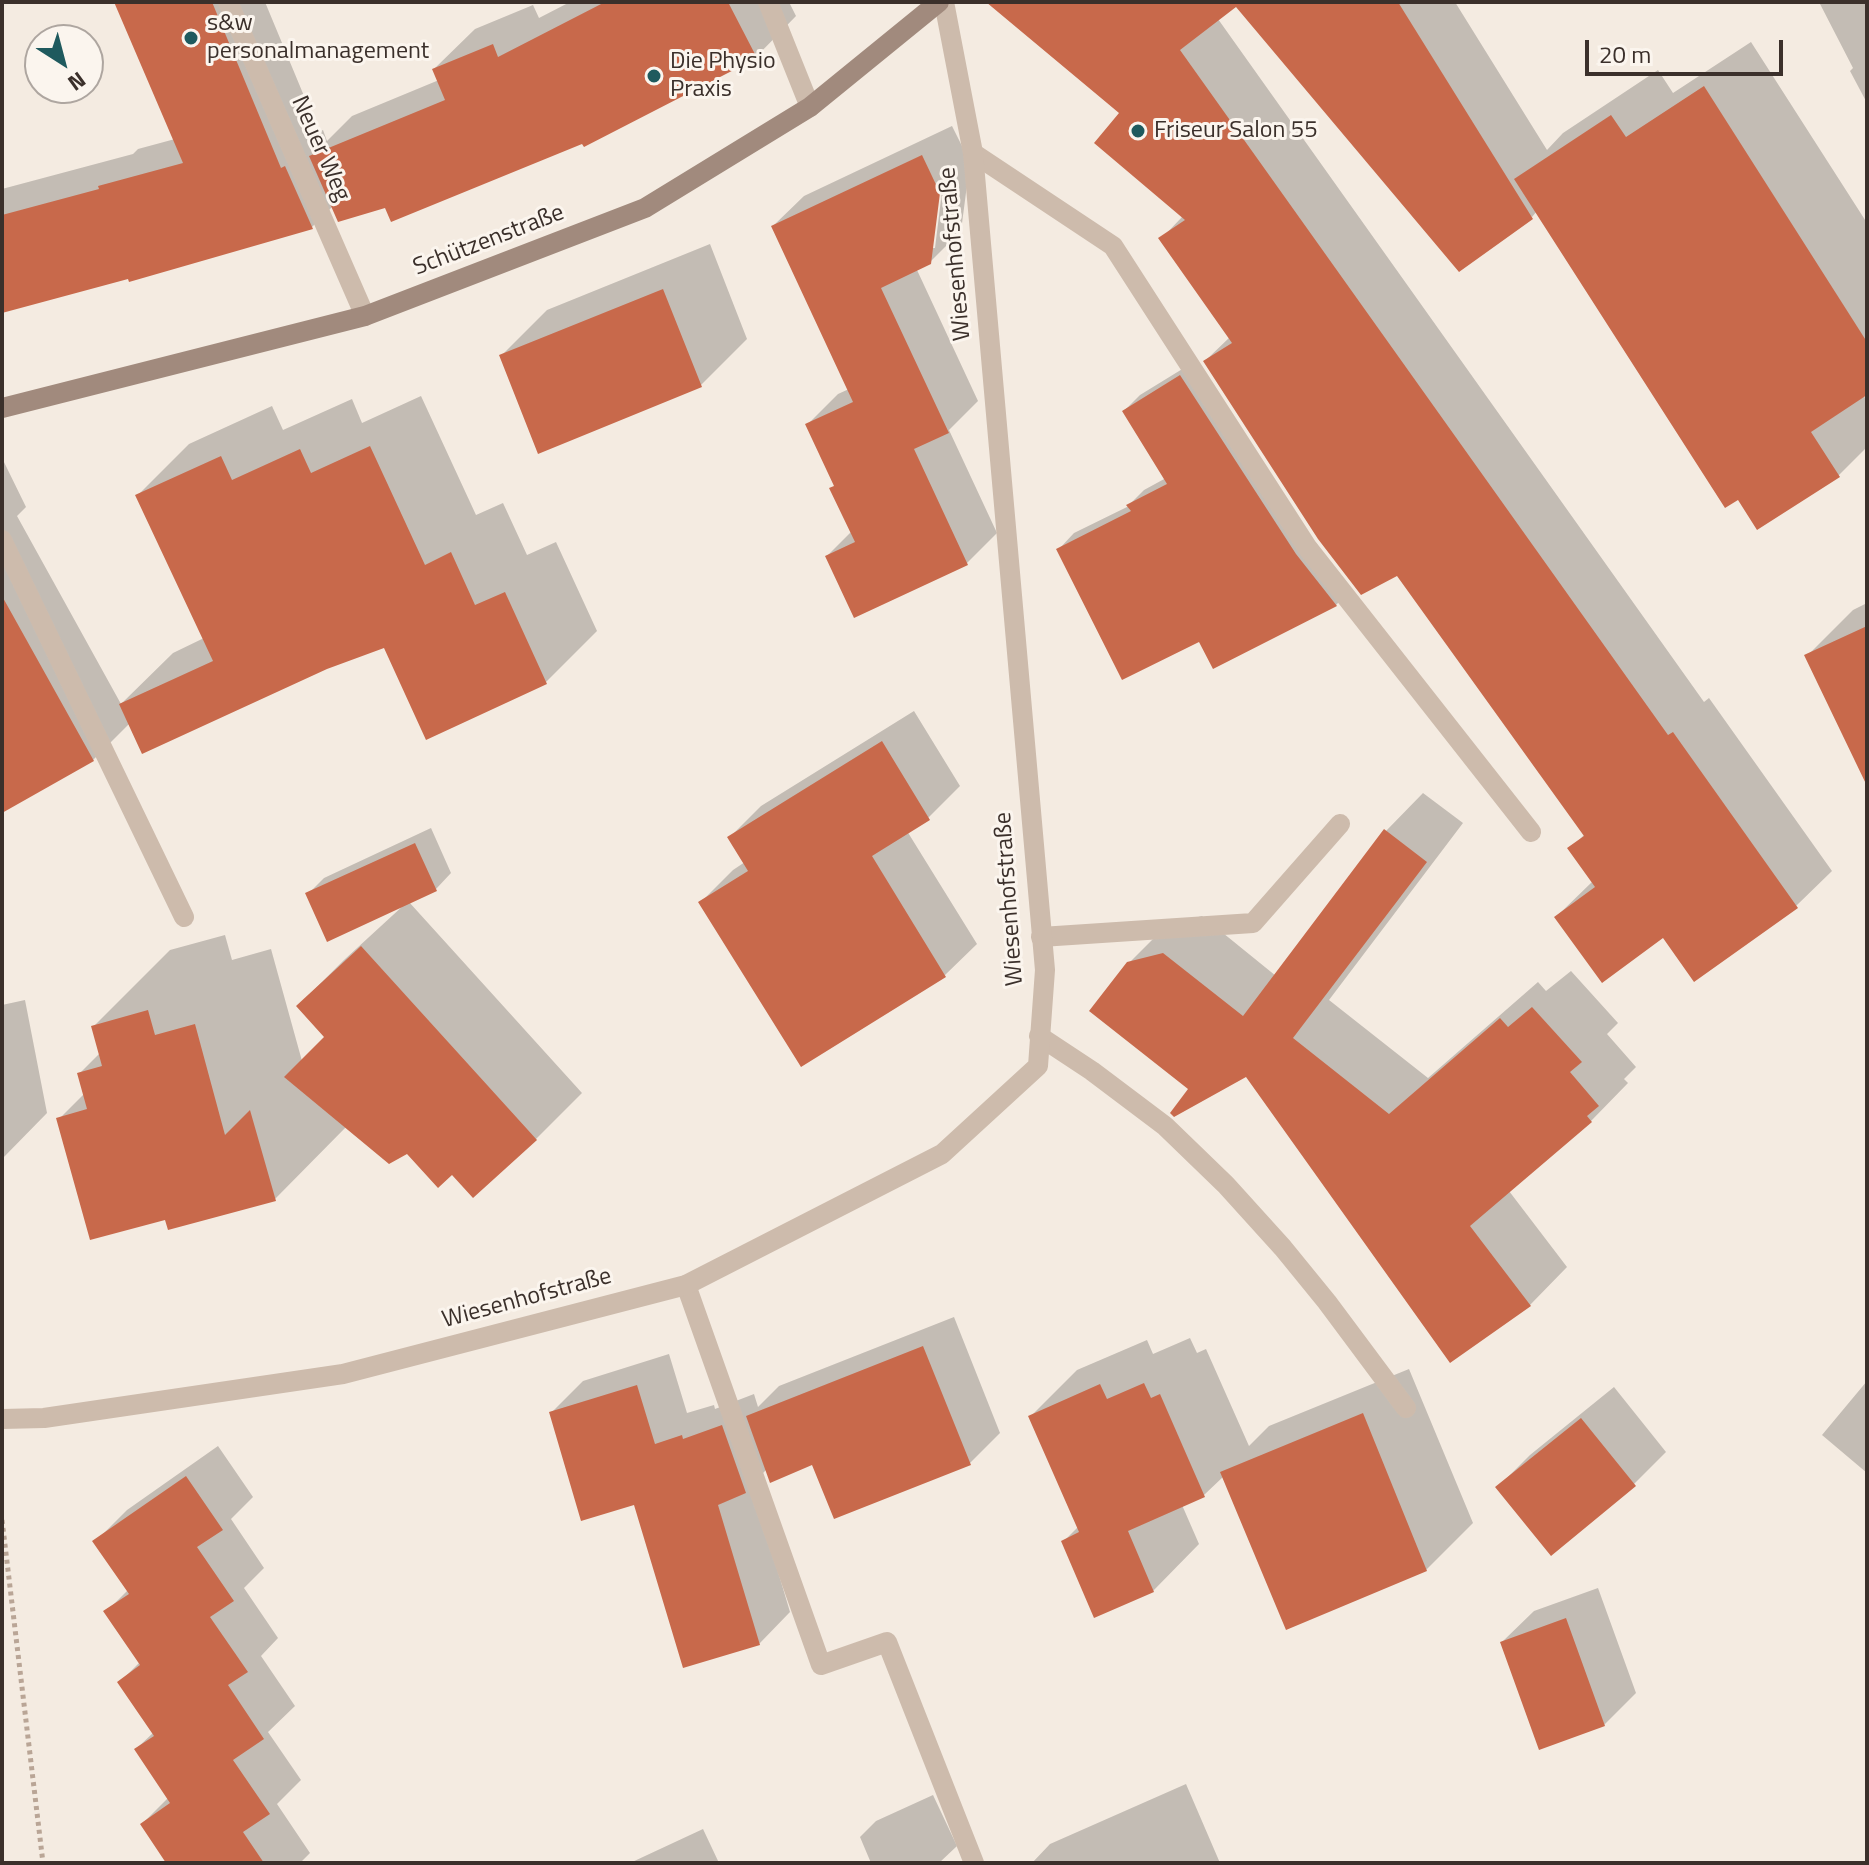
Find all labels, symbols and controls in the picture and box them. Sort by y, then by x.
place label: s&w personalmanagement [207,10,429,66]
north arrow [24,24,104,104]
scale bar [1589,24,1787,74]
marker: s&w personalmanagement [182,29,200,47]
text: 20 m [1599,36,1651,72]
place label: Die Physio Praxis [670,48,776,104]
text: N [61,64,93,100]
marker: Die Physio Praxis [645,67,663,85]
street label: Neuer Weg [284,92,356,206]
place label: Friseur Salon 55 [1154,117,1318,145]
marker: Friseur Salon 55 [1129,122,1147,140]
street label: Wiesenhofstraße [934,166,978,342]
street label: Schützenstraße [410,199,568,283]
street label: Wiesenhofstraße [990,811,1030,987]
street label: Wiesenhofstraße [439,1263,615,1335]

